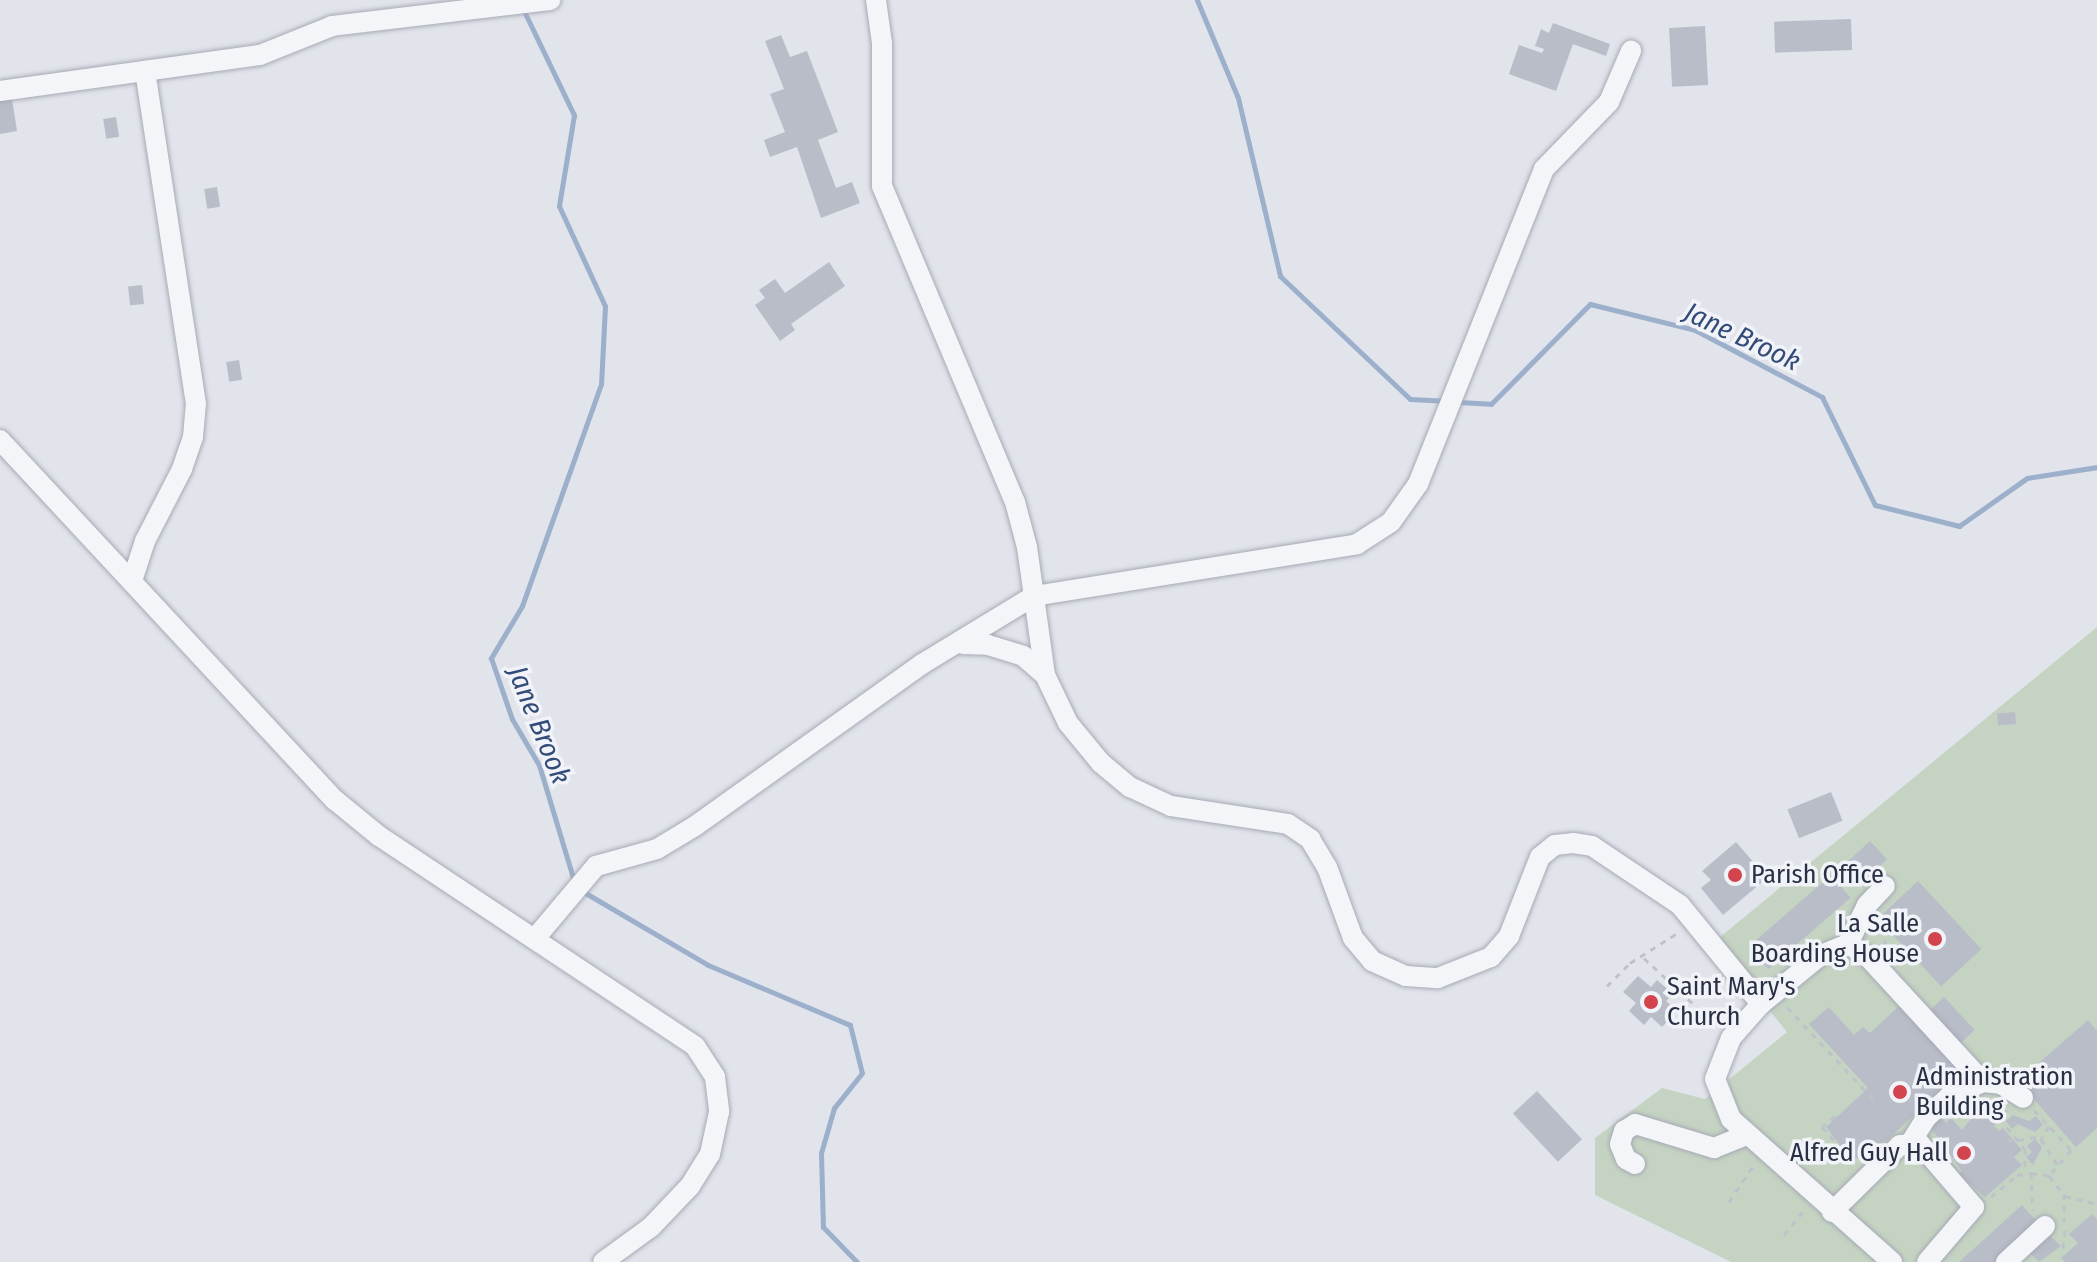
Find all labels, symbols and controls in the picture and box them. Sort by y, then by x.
water label: Jane Brook [1679,296,1805,378]
water label: Jane Brook [500,661,578,789]
place label: Parish Office [1751,859,1884,891]
marker: Parish Office [1726,866,1744,884]
place label: La Salle Boarding House [1751,908,1919,970]
marker: La Salle Boarding House [1926,930,1944,948]
place label: Saint Mary's Church [1667,971,1795,1032]
marker: Saint Mary's Church [1642,993,1660,1011]
place label: Administration Building [1916,1061,2073,1122]
marker: Administration Building [1891,1083,1909,1101]
place label: Alfred Guy Hall [1790,1137,1948,1169]
marker: Alfred Guy Hall [1955,1144,1973,1162]

